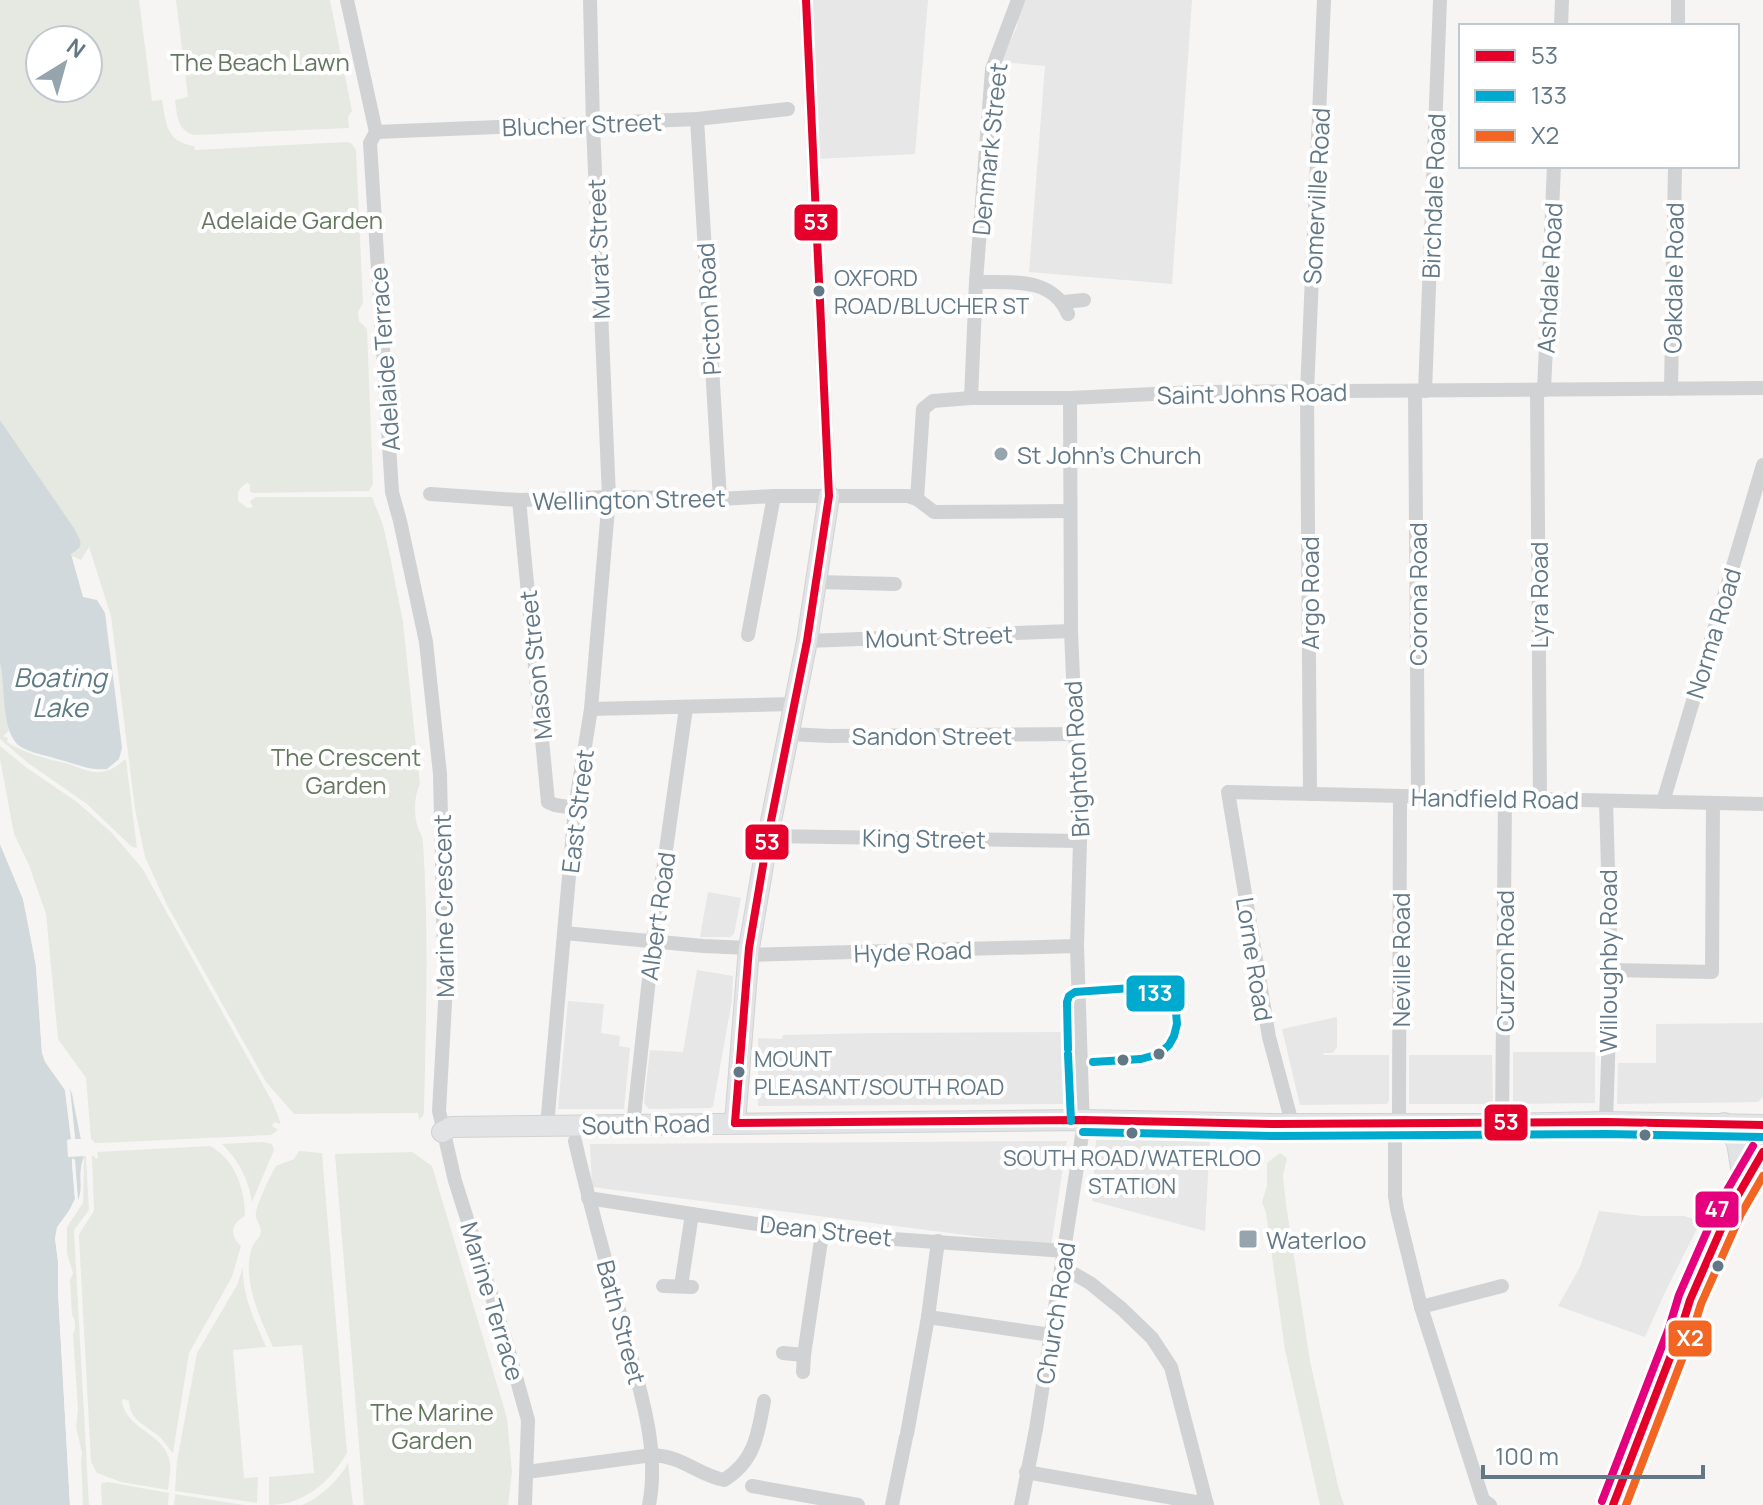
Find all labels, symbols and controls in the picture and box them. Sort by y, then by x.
north arrow [24,24,104,104]
legend [1459,24,1739,168]
text: N [61,31,91,65]
text: 53 [1531,38,1558,71]
park label: The Beach Lawn [170,45,350,78]
street label: Denmark Street [964,61,1014,237]
text: 133 [1531,78,1567,111]
street label: Blucher Street [501,105,663,143]
street label: Somerville Road [1295,107,1337,285]
street label: Birchdale Road [1414,113,1452,279]
text: X2 [1531,118,1559,151]
street label: Murat Street [579,178,617,320]
street label: Ashdale Road [1529,202,1569,354]
street label: Oakdale Road [1655,202,1691,354]
park label: Adelaide Garden [201,203,383,236]
line badge: 53 [793,203,839,242]
text: 53 [803,207,829,237]
street label: Picton Road [688,242,728,376]
place label: OXFORD ROAD/BLUCHER ST [834,263,1029,321]
street label: Adelaide Terrace [361,266,407,452]
marker: OXFORD ROAD/BLUCHER ST [811,283,827,299]
street label: Saint Johns Road [1156,375,1348,411]
place label: St John's Church [1017,438,1202,471]
marker: St John's Church [992,445,1010,463]
street label: Wellington Street [532,481,726,517]
street label: Corona Road [1401,522,1434,666]
street label: Argo Road [1293,536,1326,650]
street label: Lyra Road [1522,542,1555,648]
street label: Norma Road [1678,564,1748,702]
street label: Mason Street [511,589,559,741]
street label: Mount Street [865,617,1013,655]
water label: Boating Lake [13,659,109,725]
street label: Brighton Road [1055,680,1097,838]
street label: Sandon Street [852,719,1012,752]
park label: The Crescent Garden [271,740,421,801]
street label: East Street [553,747,601,875]
street label: Handfield Road [1411,780,1579,816]
street label: Marine Crescent [425,814,461,998]
street label: King Street [862,820,986,856]
line badge: 53 [744,823,790,861]
text: 53 [754,827,780,857]
street label: Albert Road [632,850,682,982]
street label: Willoughby Road [1591,869,1624,1053]
street label: Curzon Road [1488,890,1521,1032]
street label: Neville Road [1384,893,1417,1027]
street label: Lorne Road [1229,895,1281,1023]
street label: Hyde Road [853,932,973,970]
line badge: 133 [1125,974,1186,1013]
text: 133 [1137,978,1173,1008]
place label: MOUNT PLEASANT/SOUTH ROAD [754,1044,1004,1102]
unlabelled marker [1151,1046,1167,1062]
unlabelled marker [1115,1052,1131,1068]
marker: MOUNT PLEASANT/SOUTH ROAD [731,1064,747,1080]
line badge: 53 [1483,1103,1529,1142]
street label: South Road [581,1106,711,1142]
text: 53 [1493,1107,1519,1137]
marker: SOUTH ROAD/WATERLOO STATION [1124,1125,1140,1141]
unlabelled marker [1637,1127,1653,1143]
place label: SOUTH ROAD/WATERLOO STATION [1003,1143,1261,1201]
line badge: 47 [1694,1190,1740,1229]
text: 47 [1704,1194,1730,1224]
street label: Dean Street [758,1207,894,1253]
street label: Marine Terrace [453,1218,533,1384]
place label: Waterloo [1266,1223,1367,1256]
marker: Waterloo [1237,1228,1259,1250]
street label: Church Road [1027,1240,1083,1386]
street label: Bath Street [590,1256,654,1388]
unlabelled marker [1710,1258,1726,1274]
line badge: X2 [1667,1319,1713,1358]
text: X2 [1676,1323,1704,1353]
park label: The Marine Garden [370,1395,494,1456]
scale bar [1483,1429,1703,1479]
text: 100 m [1495,1439,1559,1472]

